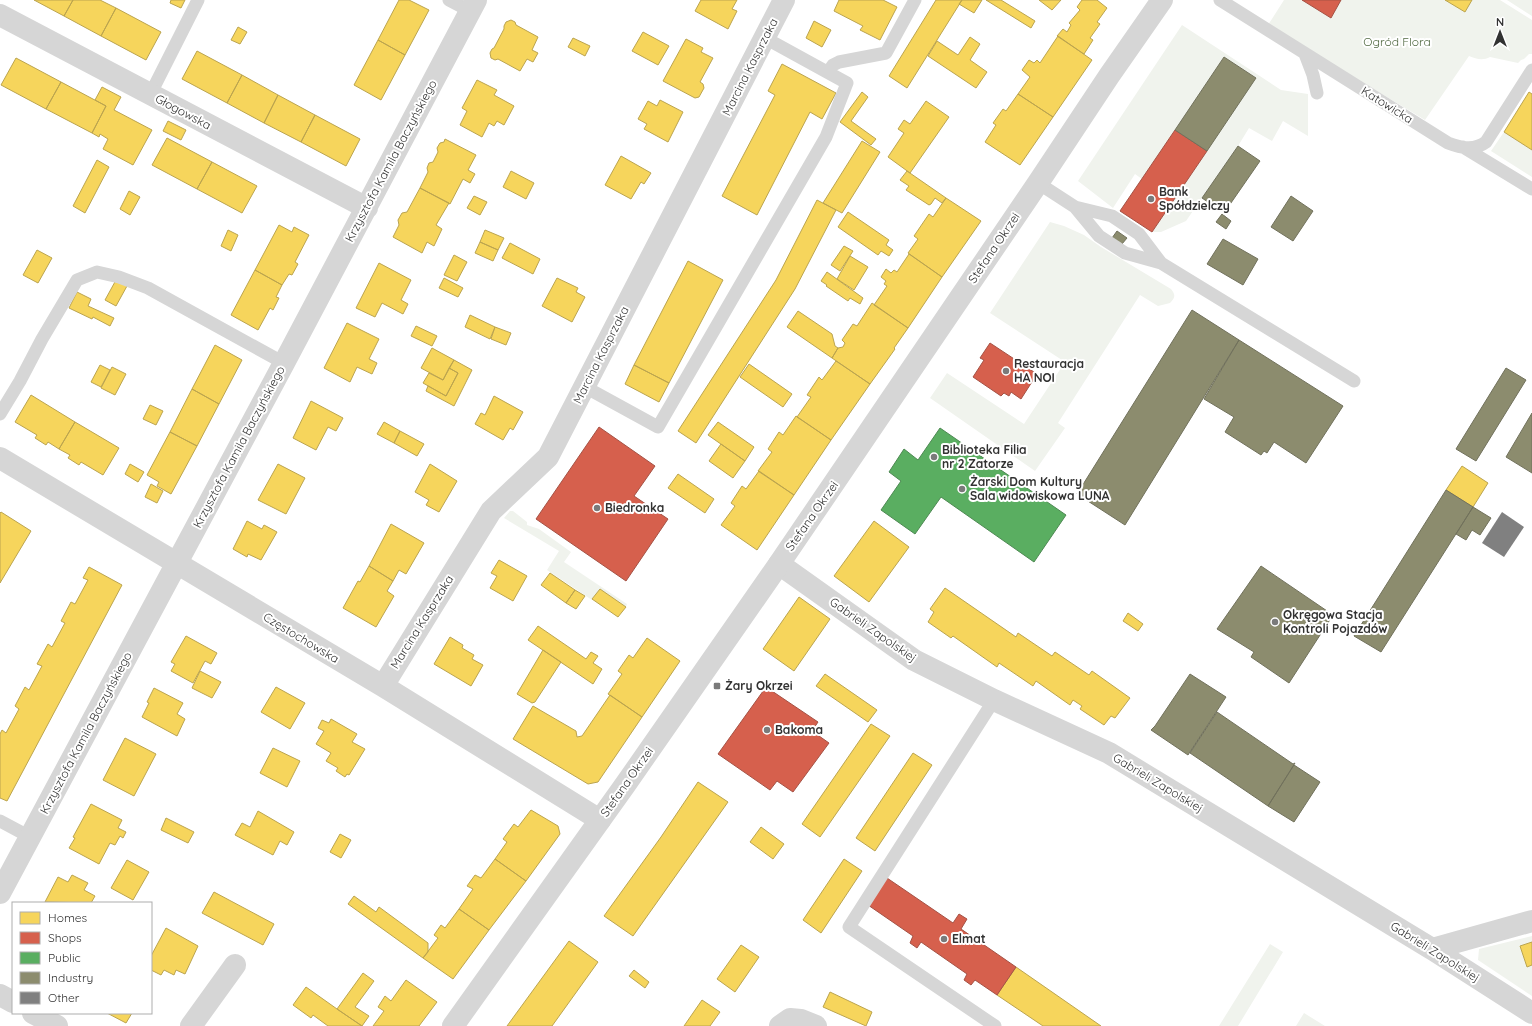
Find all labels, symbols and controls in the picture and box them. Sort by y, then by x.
north arrow [1480,12,1520,52]
text: N [1496,15,1504,29]
street label: Marcina Kasprzaka [718,16,781,118]
park label: Ogród Flora [1363,34,1431,49]
street label: Krzysztofa Kamila Baczyńskiego [341,77,440,244]
street label: Katowicka [1359,83,1416,126]
street label: Głogowska [153,91,214,133]
place label: Bank Spółdzielczy [1159,184,1230,213]
marker: Bank Spółdzielczy [1146,194,1156,204]
street label: Stefana Okrzei [964,210,1023,286]
street label: Marcina Kasprzaka [569,304,632,406]
place label: Restauracja HA NOI [1014,356,1084,385]
street label: Krzysztofa Kamila Baczyńskiego [189,363,288,530]
marker: Restauracja HA NOI [1001,366,1011,376]
place label: Biblioteka Filia nr 2 Zatorze [942,442,1027,471]
marker: Biblioteka Filia nr 2 Zatorze [929,452,939,462]
place label: Żarski Dom Kultury Sala widowiskowa LUNA [970,474,1110,503]
street label: Stefana Okrzei [782,478,841,554]
marker: Żarski Dom Kultury Sala widowiskowa LUNA [957,484,967,494]
place label: Biedronka [605,500,664,515]
marker: Biedronka [592,503,602,513]
street label: Marcina Kasprzaka [387,572,456,671]
street label: Gabrieli Zapolskiej [827,594,920,665]
place label: Okręgowa Stacja Kontroli Pojazdów [1283,607,1387,636]
street label: Częstochowska [261,609,342,666]
marker: Okręgowa Stacja Kontroli Pojazdów [1270,617,1280,627]
street label: Krzysztofa Kamila Baczyńskiego [36,649,135,816]
place label: Żary Okrzei [725,678,793,693]
marker: Żary Okrzei [712,681,722,691]
place label: Bakoma [775,722,823,737]
marker: Bakoma [762,725,772,735]
street label: Stefana Okrzei [597,744,656,820]
street label: Gabrieli Zapolskiej [1110,750,1206,815]
legend [12,902,152,1014]
text: Homes [48,910,88,925]
street label: Gabrieli Zapolskiej [1388,918,1483,985]
text: Shops [48,930,82,945]
place label: Elmat [952,931,986,946]
marker: Elmat [939,934,949,944]
text: Public [48,950,81,965]
text: Industry [48,970,93,985]
text: Other [48,990,80,1005]

